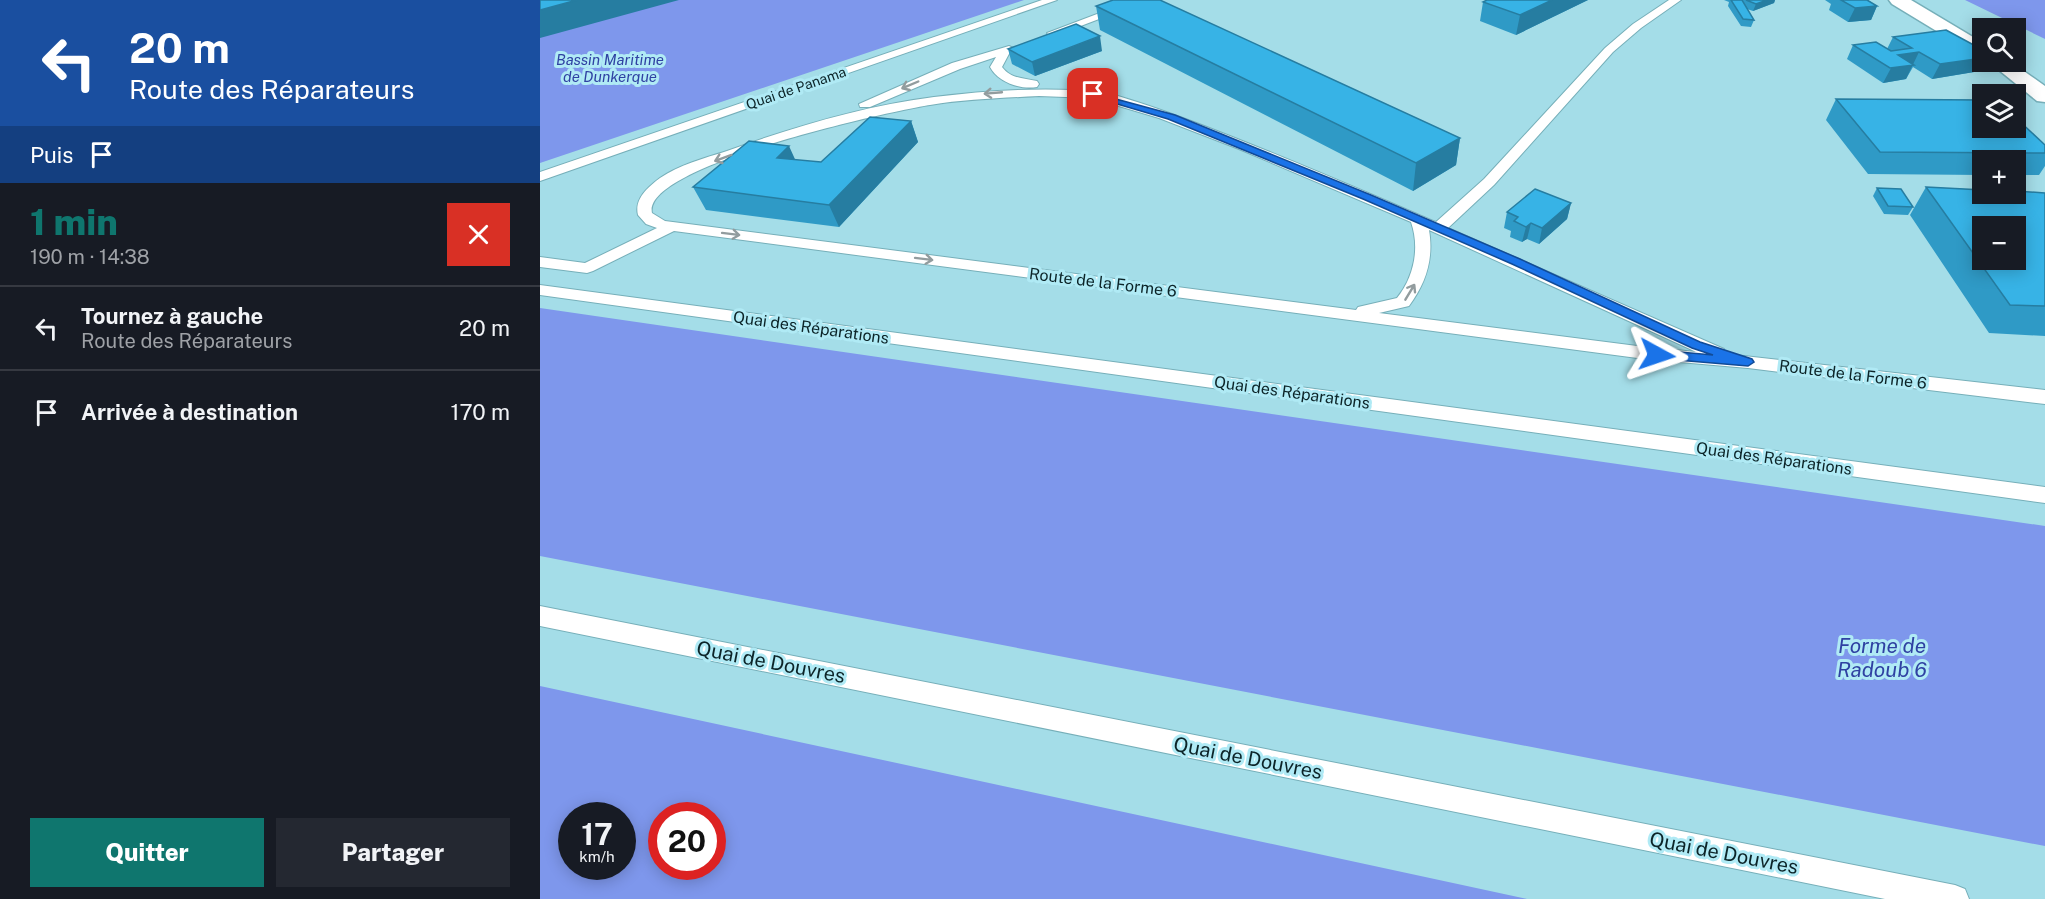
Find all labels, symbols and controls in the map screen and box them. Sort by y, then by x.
map controls [1972,18,2026,270]
button: search [1972,18,2026,72]
text: 20 m [129,23,230,72]
icon: left [30,24,108,102]
water label: Bassin Maritime de Dunkerque [556,51,664,85]
street label: Quai de Panama [744,63,848,113]
pin [1067,68,1118,119]
text: Route des Réparateurs [129,73,414,105]
icon: arrive [1076,77,1109,110]
one-way arrow [902,80,920,91]
button: layers [1972,84,2026,138]
one-way arrow [984,88,1004,99]
icon: arrive [85,138,118,171]
text: Puis [30,142,73,168]
button: + [1972,150,2026,204]
one-way arrow [714,153,733,164]
text: 1 min [30,201,118,243]
button: close [447,203,510,266]
button: − [1972,216,2026,270]
one-way arrow [721,228,740,239]
text: 190 m · 14:38 [30,245,150,269]
one-way arrow [914,254,934,265]
street label: Route de la Forme 6 [1028,264,1178,301]
one-way arrow [1404,283,1417,300]
text: Tournez à gauche [81,303,263,329]
street label: Quai des Réparations [732,307,890,348]
icon: left [30,312,63,345]
text: 20 m [459,315,510,341]
position arrow [1625,323,1689,387]
text: Route des Réparateurs [81,329,292,353]
street label: Route de la Forme 6 [1778,356,1928,393]
street label: Quai des Réparations [1213,372,1371,413]
icon: arrive [30,396,63,429]
text: Arrivée à destination [81,399,298,425]
text: 170 m [450,399,510,425]
street label: Quai des Réparations [1695,438,1853,479]
water label: Forme de Radoub 6 [1837,633,1927,682]
street label: Quai de Douvres [695,636,847,688]
street label: Quai de Douvres [1172,732,1324,784]
speed limit sign: 20 [648,802,726,880]
text: 17 [581,816,613,852]
button: Quitter [30,818,264,887]
button: Partager [276,818,510,887]
street label: Quai de Douvres [1648,827,1800,879]
text: km/h [579,848,615,865]

